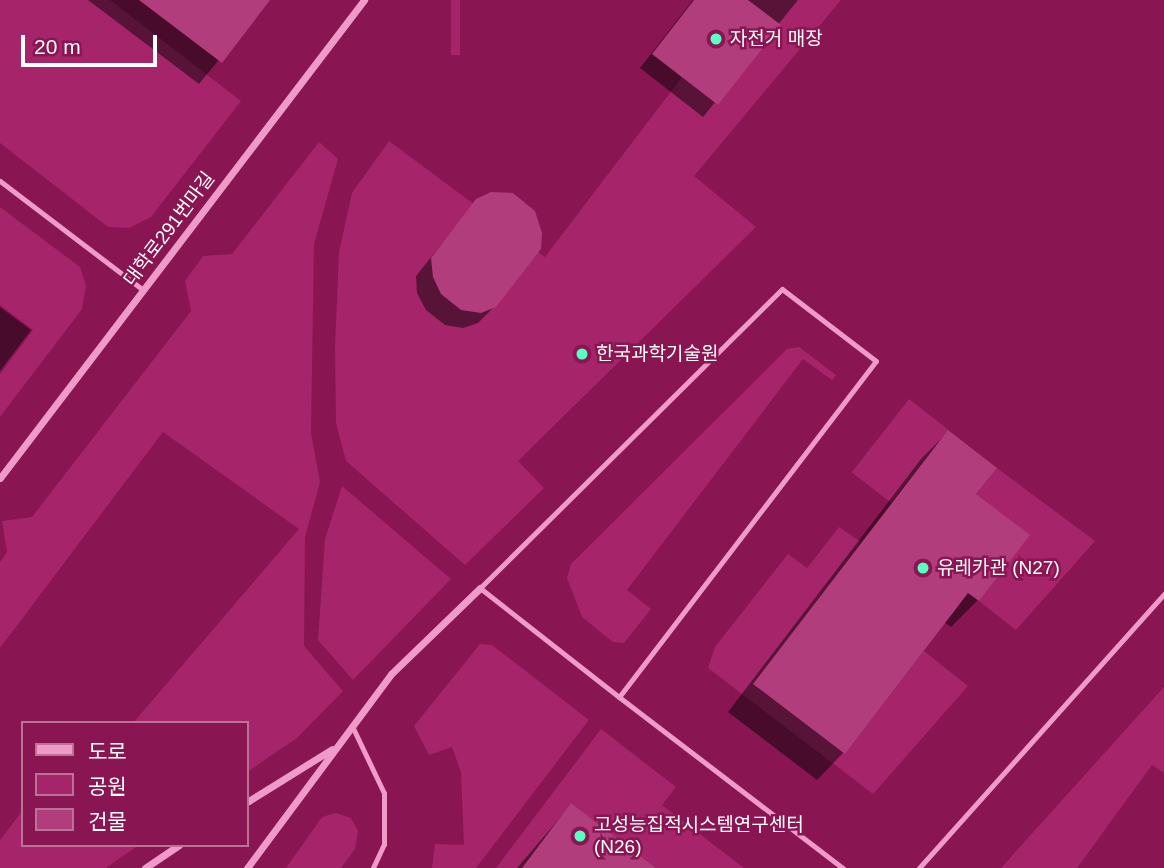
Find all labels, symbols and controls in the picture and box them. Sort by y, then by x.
scale bar [24,21,161,65]
place label: 자전거 매장 [730,28,823,50]
marker: 자전거 매장 [708,31,724,47]
text: 20 m [34,35,81,58]
street label: 대학로291번마길 [119,168,219,290]
place label: 한국과학기술원 [596,343,718,365]
marker: 한국과학기술원 [574,346,590,362]
place label: 유레카관 (N27) [937,557,1060,579]
marker: 유레카관 (N27) [915,560,931,576]
legend [21,721,248,847]
text: 도로 [88,740,127,763]
text: 공원 [88,775,127,798]
text: 건물 [88,810,127,833]
place label: 고성능집적시스템연구센터 (N26) [594,814,804,858]
marker: 고성능집적시스템연구센터 (N26) [572,828,588,844]

